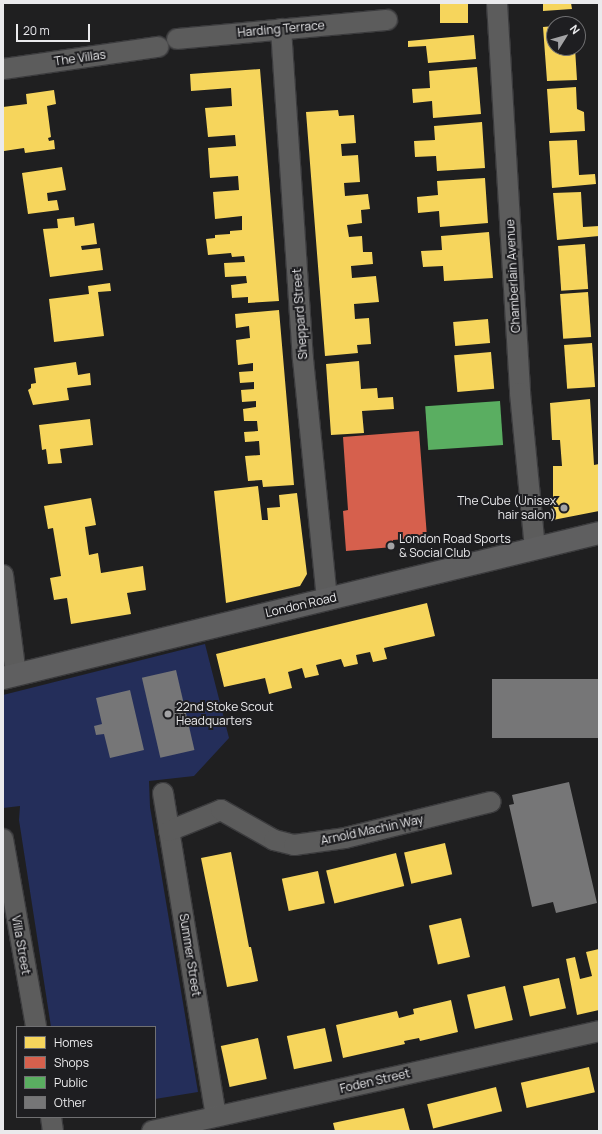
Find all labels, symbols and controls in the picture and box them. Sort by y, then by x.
scale bar [18,16,92,42]
north arrow [546,16,586,56]
street label: Harding Terrace [237,18,325,40]
text: N [567,21,584,37]
text: 20 m [23,22,50,39]
street label: The Villas [53,47,107,69]
street label: Chamberlain Avenue [503,219,523,333]
street label: Sheppard Street [290,268,310,360]
place label: The Cube (Unisex hair salon) [457,494,556,522]
marker: The Cube (Unisex hair salon) [559,503,569,513]
place label: London Road Sports & Social Club [399,532,511,560]
marker: London Road Sports & Social Club [386,541,396,551]
street label: London Road [264,590,338,620]
place label: 22nd Stoke Scout Headquarters [176,700,273,728]
marker: 22nd Stoke Scout Headquarters [163,709,173,719]
street label: Arnold Machin Way [319,812,425,848]
street label: Summer Street [176,912,204,998]
street label: Villa Street [9,914,33,976]
legend [16,1026,156,1118]
text: Homes [54,1034,93,1051]
text: Shops [54,1054,89,1071]
street label: Foden Street [338,1066,412,1096]
text: Public [54,1074,88,1091]
text: Other [54,1094,86,1111]

